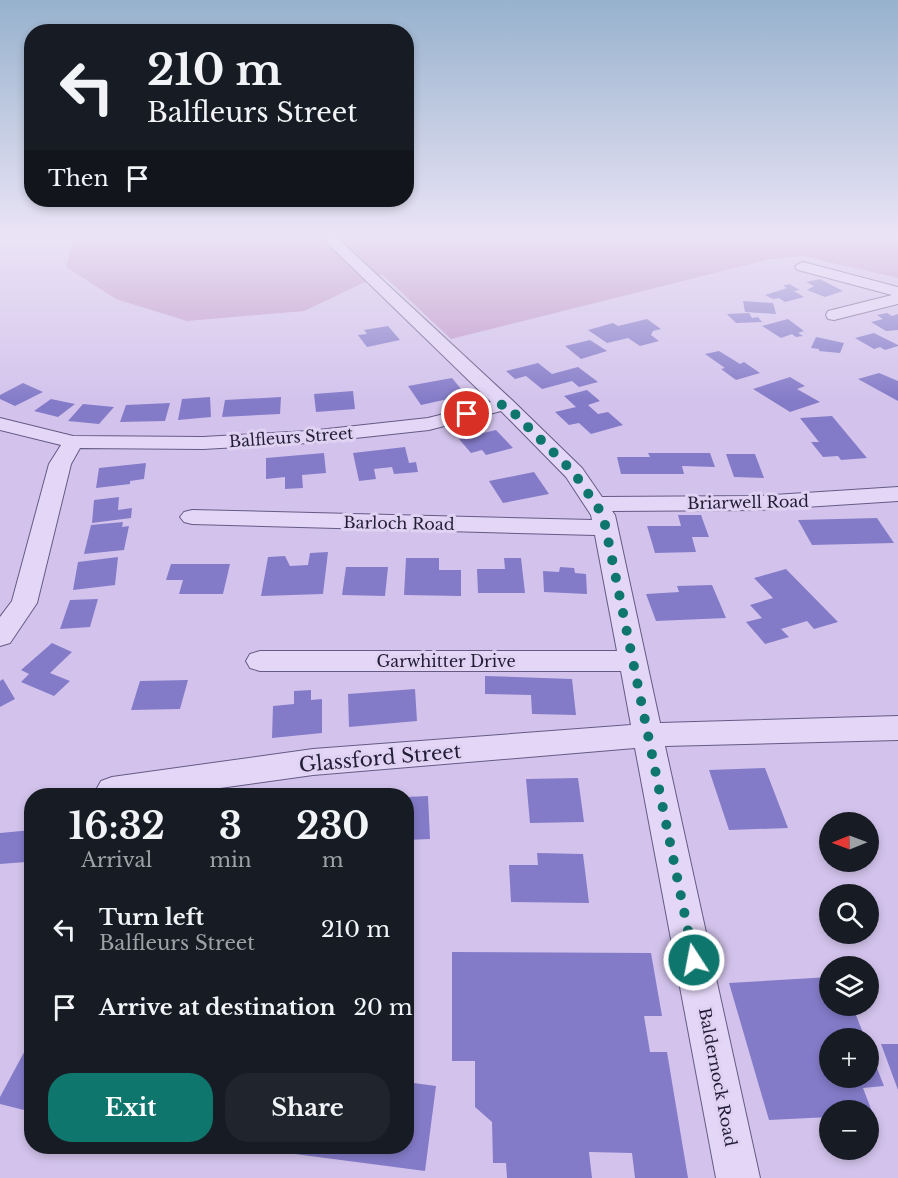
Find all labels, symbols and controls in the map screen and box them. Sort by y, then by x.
text: 210 m [147,44,282,96]
icon: left [48,48,126,126]
text: Balfleurs Street [147,96,357,129]
icon: arrive [121,162,154,195]
text: Then [48,165,109,192]
pin [441,388,492,439]
icon: arrive [450,397,483,430]
street label: Balfleurs Street [228,423,354,451]
street label: Briarwell Road [687,491,809,513]
street label: Barloch Road [343,512,455,534]
street label: Garwhitter Drive [376,651,516,671]
street label: Glassford Street [298,739,463,777]
text: 16:32 [68,804,165,849]
text: 3 [219,804,242,849]
text: 230 [296,804,370,849]
north arrow [819,812,879,872]
map controls [819,812,879,1160]
text: Arrival [81,848,152,872]
text: min [209,848,252,872]
text: m [322,848,344,872]
button: search [819,884,879,944]
text: Turn left [99,904,204,931]
icon: left [48,913,81,946]
text: 210 m [321,916,390,943]
position arrow [662,928,726,992]
text: Balfleurs Street [99,931,255,955]
button: layers [819,956,879,1016]
icon: arrive [48,991,81,1024]
text: Arrive at destination [99,994,336,1021]
text: 20 m [354,994,413,1021]
street label: Baldernock Road [695,1006,741,1148]
button: + [819,1028,879,1088]
button: Exit [48,1073,213,1142]
button: Share [225,1073,390,1142]
button: − [819,1100,879,1160]

